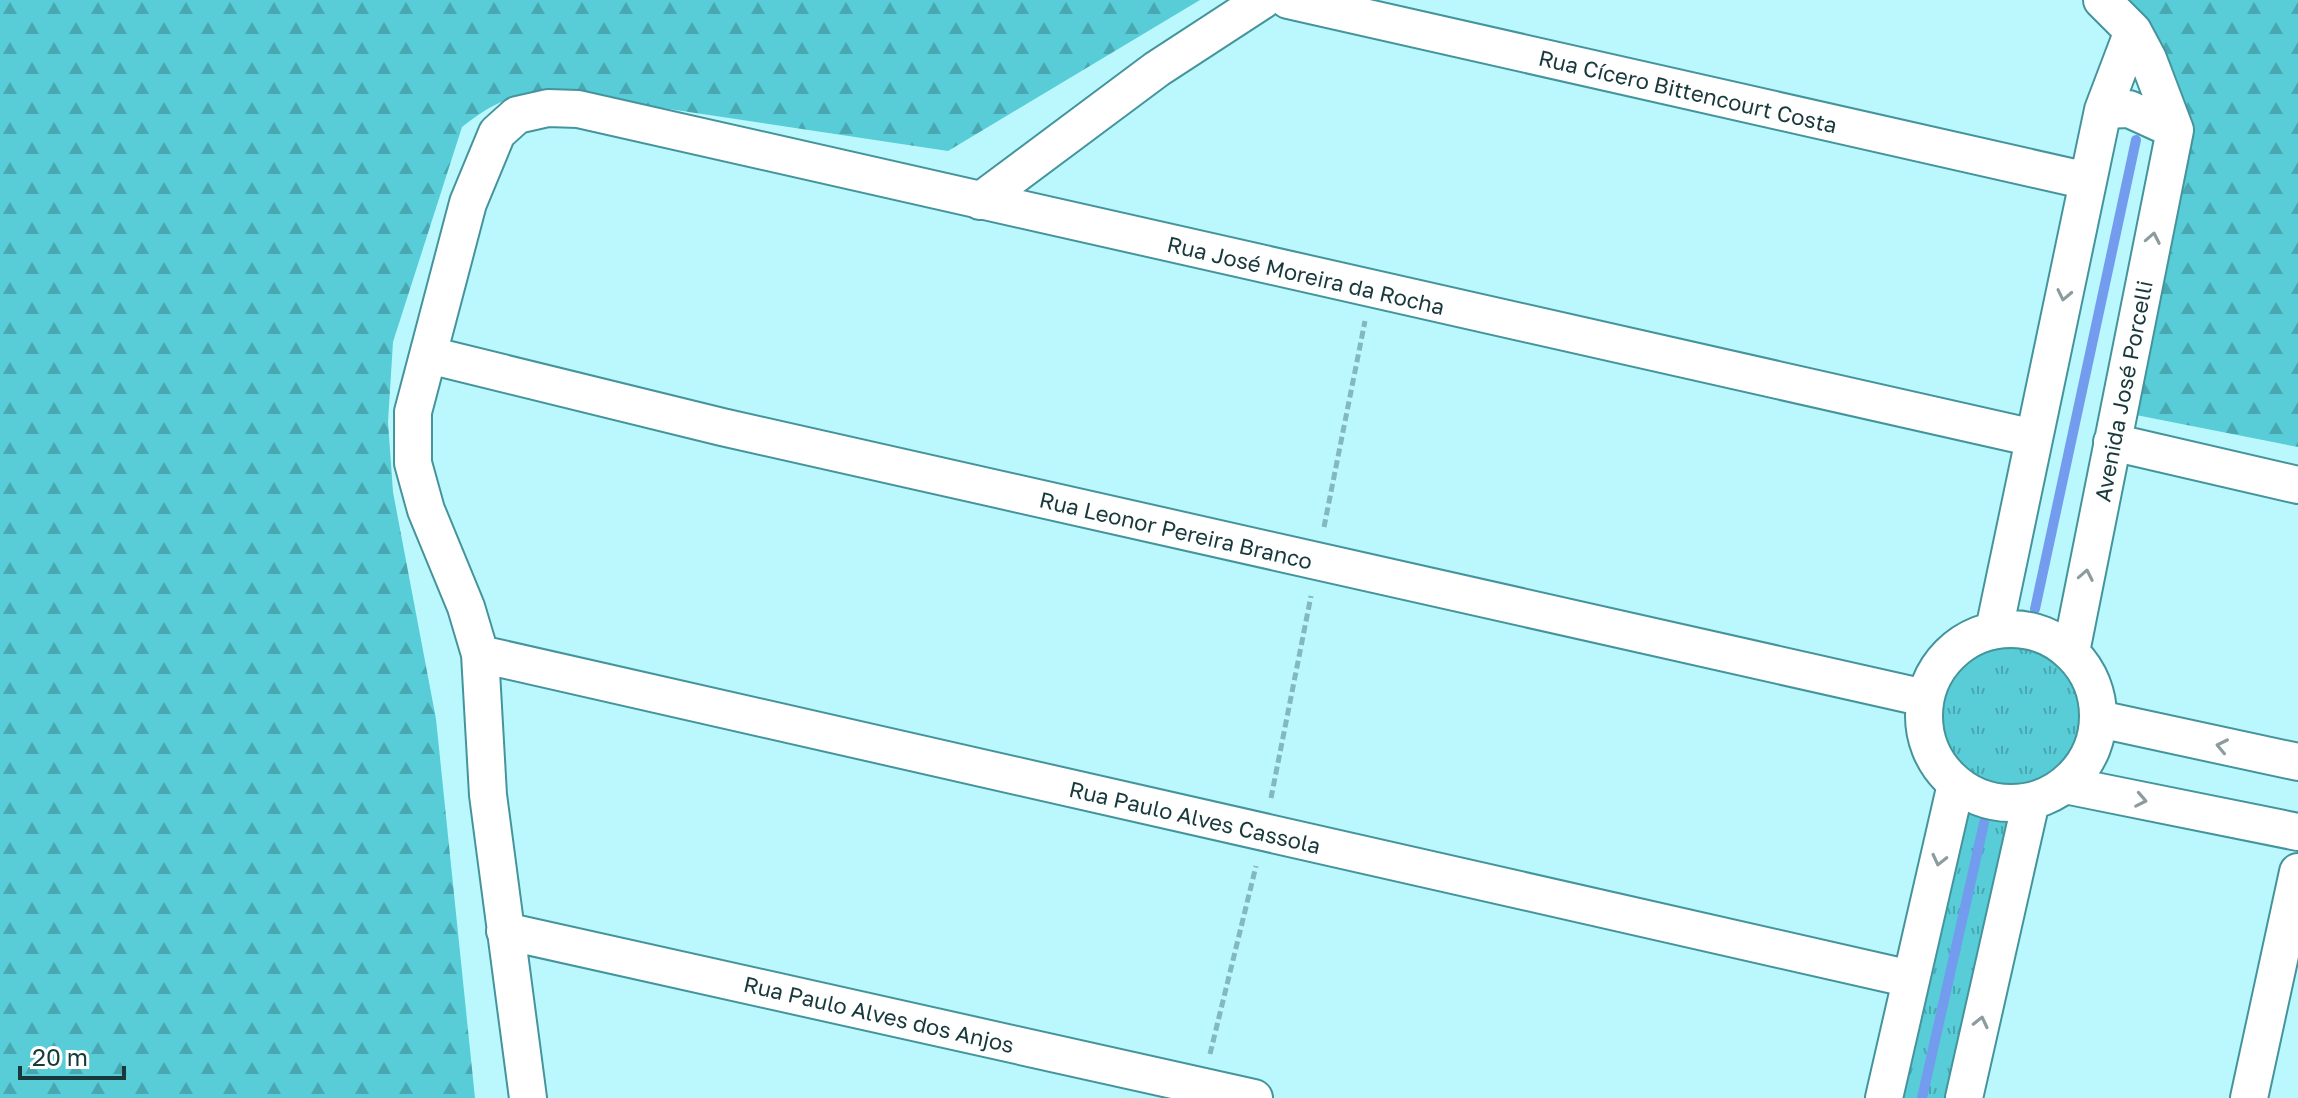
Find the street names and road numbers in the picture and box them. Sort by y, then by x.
street label: Rua Cícero Bittencourt Costa [1536,43,1840,139]
street label: Rua José Moreira da Rocha [1165,230,1447,320]
street label: Avenida José Porcelli [2088,278,2158,504]
street label: Rua Leonor Pereira Branco [1037,485,1315,575]
street label: Rua Paulo Alves Cassola [1067,775,1323,859]
street label: Rua Paulo Alves dos Anjos [741,970,1017,1058]

